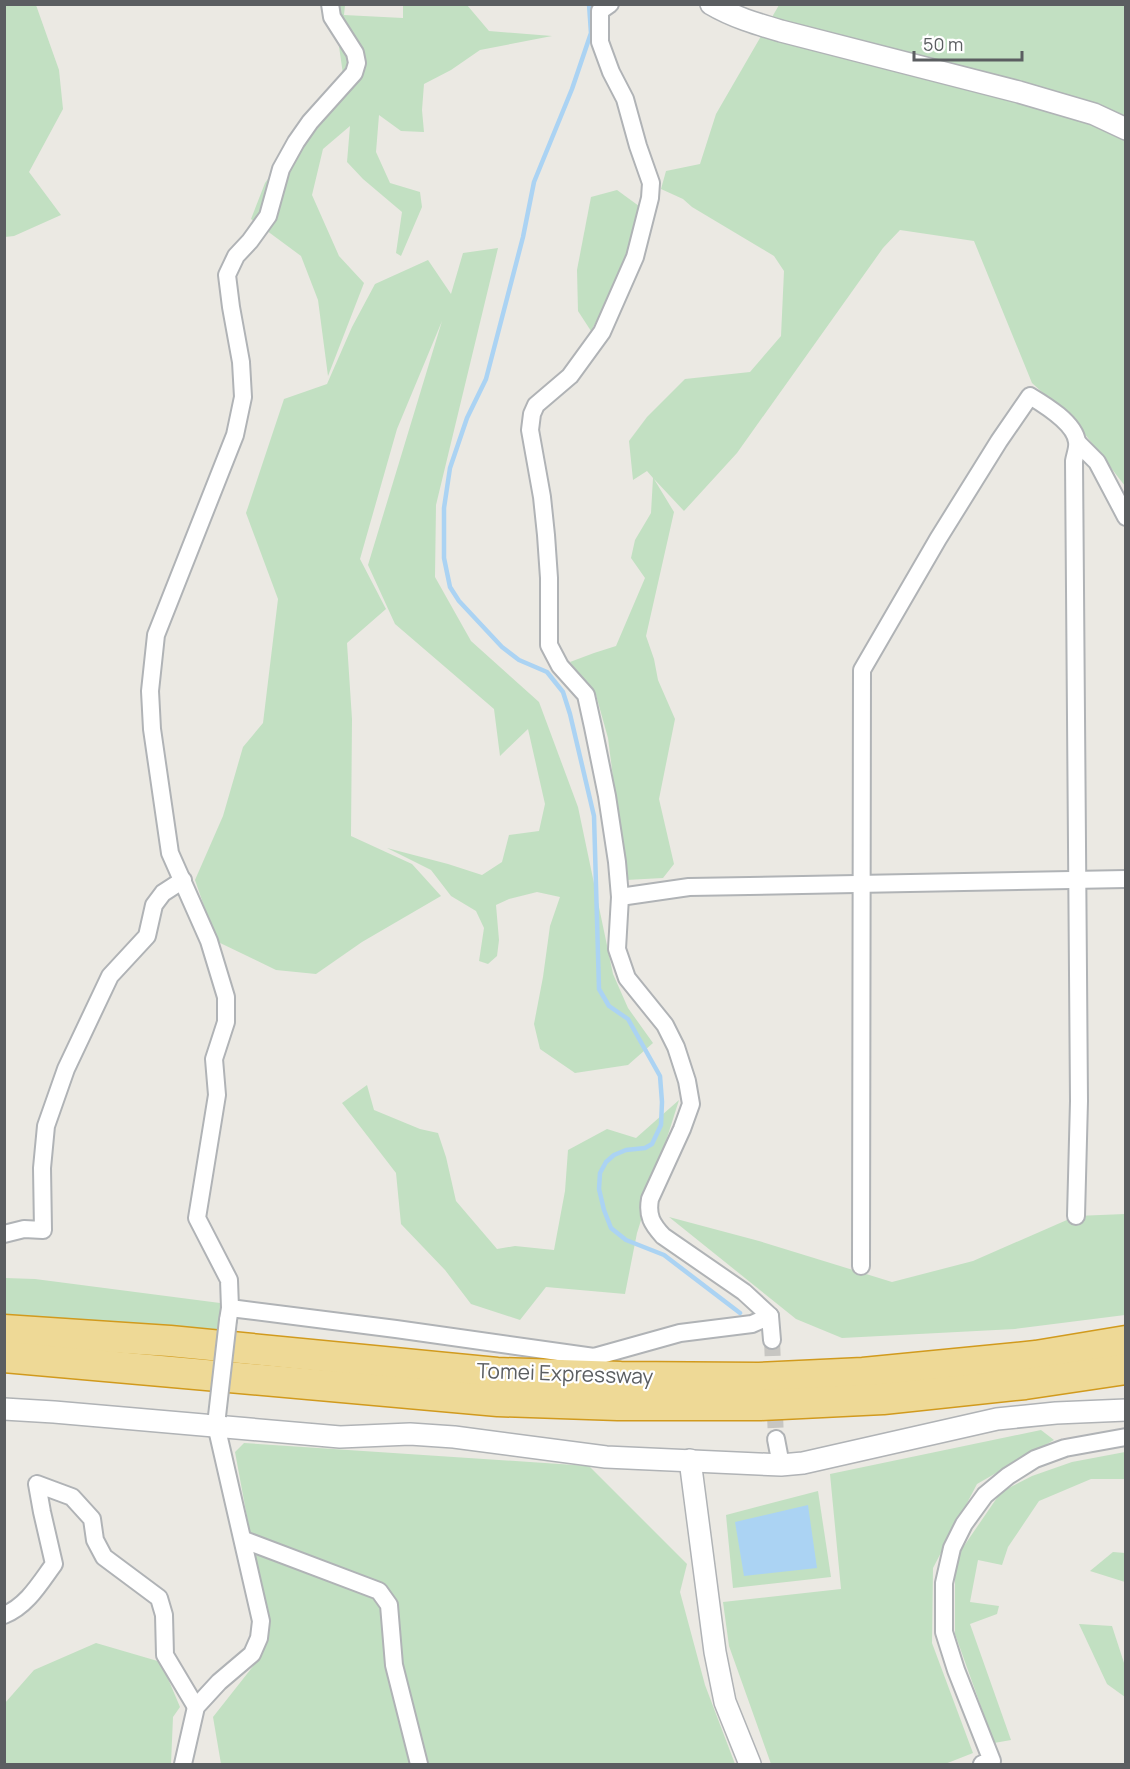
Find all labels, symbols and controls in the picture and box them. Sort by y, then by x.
scale bar [914,24,1022,62]
text: 50 m [923,32,963,56]
street label: Tomei Expressway [476,1356,654,1390]

